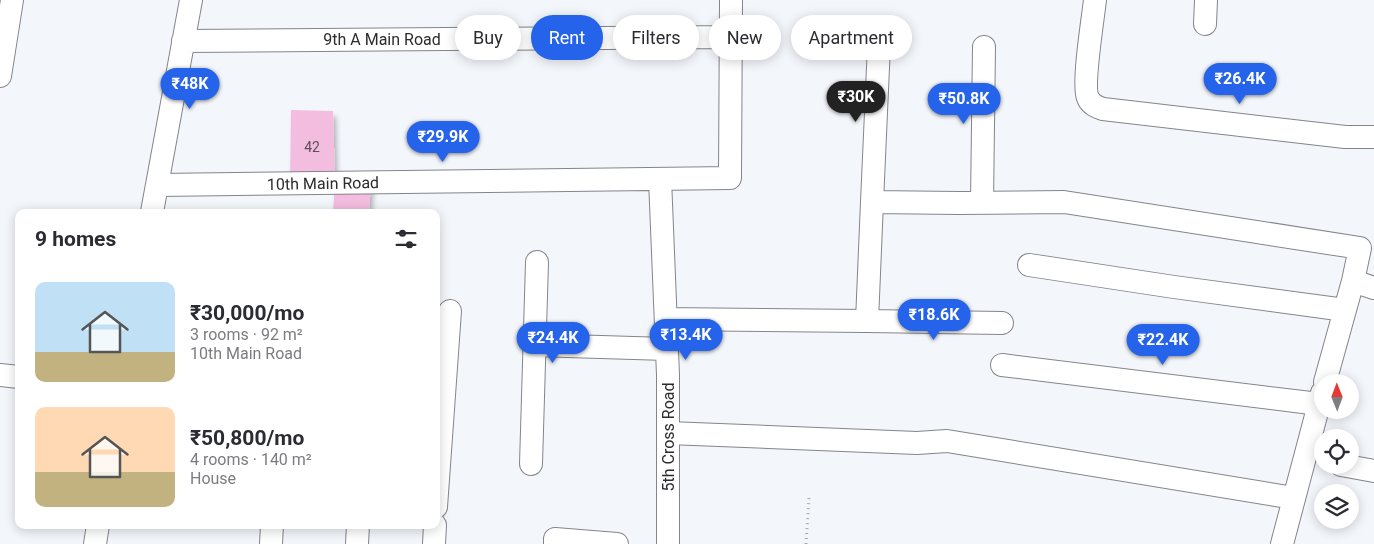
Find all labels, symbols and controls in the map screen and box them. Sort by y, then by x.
chip: Buy [455,15,521,60]
chip: Rent [531,15,603,60]
chip: Filters [613,15,699,60]
chip: New [709,15,781,60]
chip: Apartment [791,15,912,60]
street label: 9th A Main Road [323,30,441,49]
pin: ₹26.4K [1199,62,1281,105]
pin: ₹48K [160,68,220,110]
text: ₹26.4K [1215,69,1265,88]
text: ₹48K [172,74,208,93]
pin: ₹30K [826,80,886,123]
pin: ₹50.8K [923,82,1005,125]
text: ₹30K [838,87,874,106]
text: ₹50.8K [939,89,989,108]
pin: ₹29.9K [402,120,484,163]
text: ₹29.9K [418,127,468,146]
house number: 42 [304,139,320,155]
street label: 10th Main Road [267,173,379,194]
icon: filters [392,225,420,253]
text: 9 homes [35,227,116,251]
pin: ₹18.6K [893,298,975,341]
text: ₹30,000/mo [190,301,304,325]
icon: home [75,302,135,362]
text: ₹18.6K [909,305,959,324]
pin: ₹13.4K [645,318,727,361]
pin: ₹24.4K [512,322,594,364]
pin: ₹22.4K [1122,324,1204,366]
text: 3 rooms · 92 m² [190,325,303,344]
text: ₹13.4K [661,325,711,344]
text: ₹24.4K [528,328,578,347]
text: ₹22.4K [1138,330,1188,349]
text: 10th Main Road [190,344,302,363]
north arrow [1314,374,1359,419]
map controls [1314,374,1359,529]
street label: 5th Cross Road [659,382,678,492]
text: ₹50,800/mo [190,426,304,450]
icon: home [75,427,135,487]
button: locate [1314,429,1359,474]
text: 4 rooms · 140 m² [190,450,312,469]
text: House [190,469,236,488]
button: layers [1314,484,1359,529]

